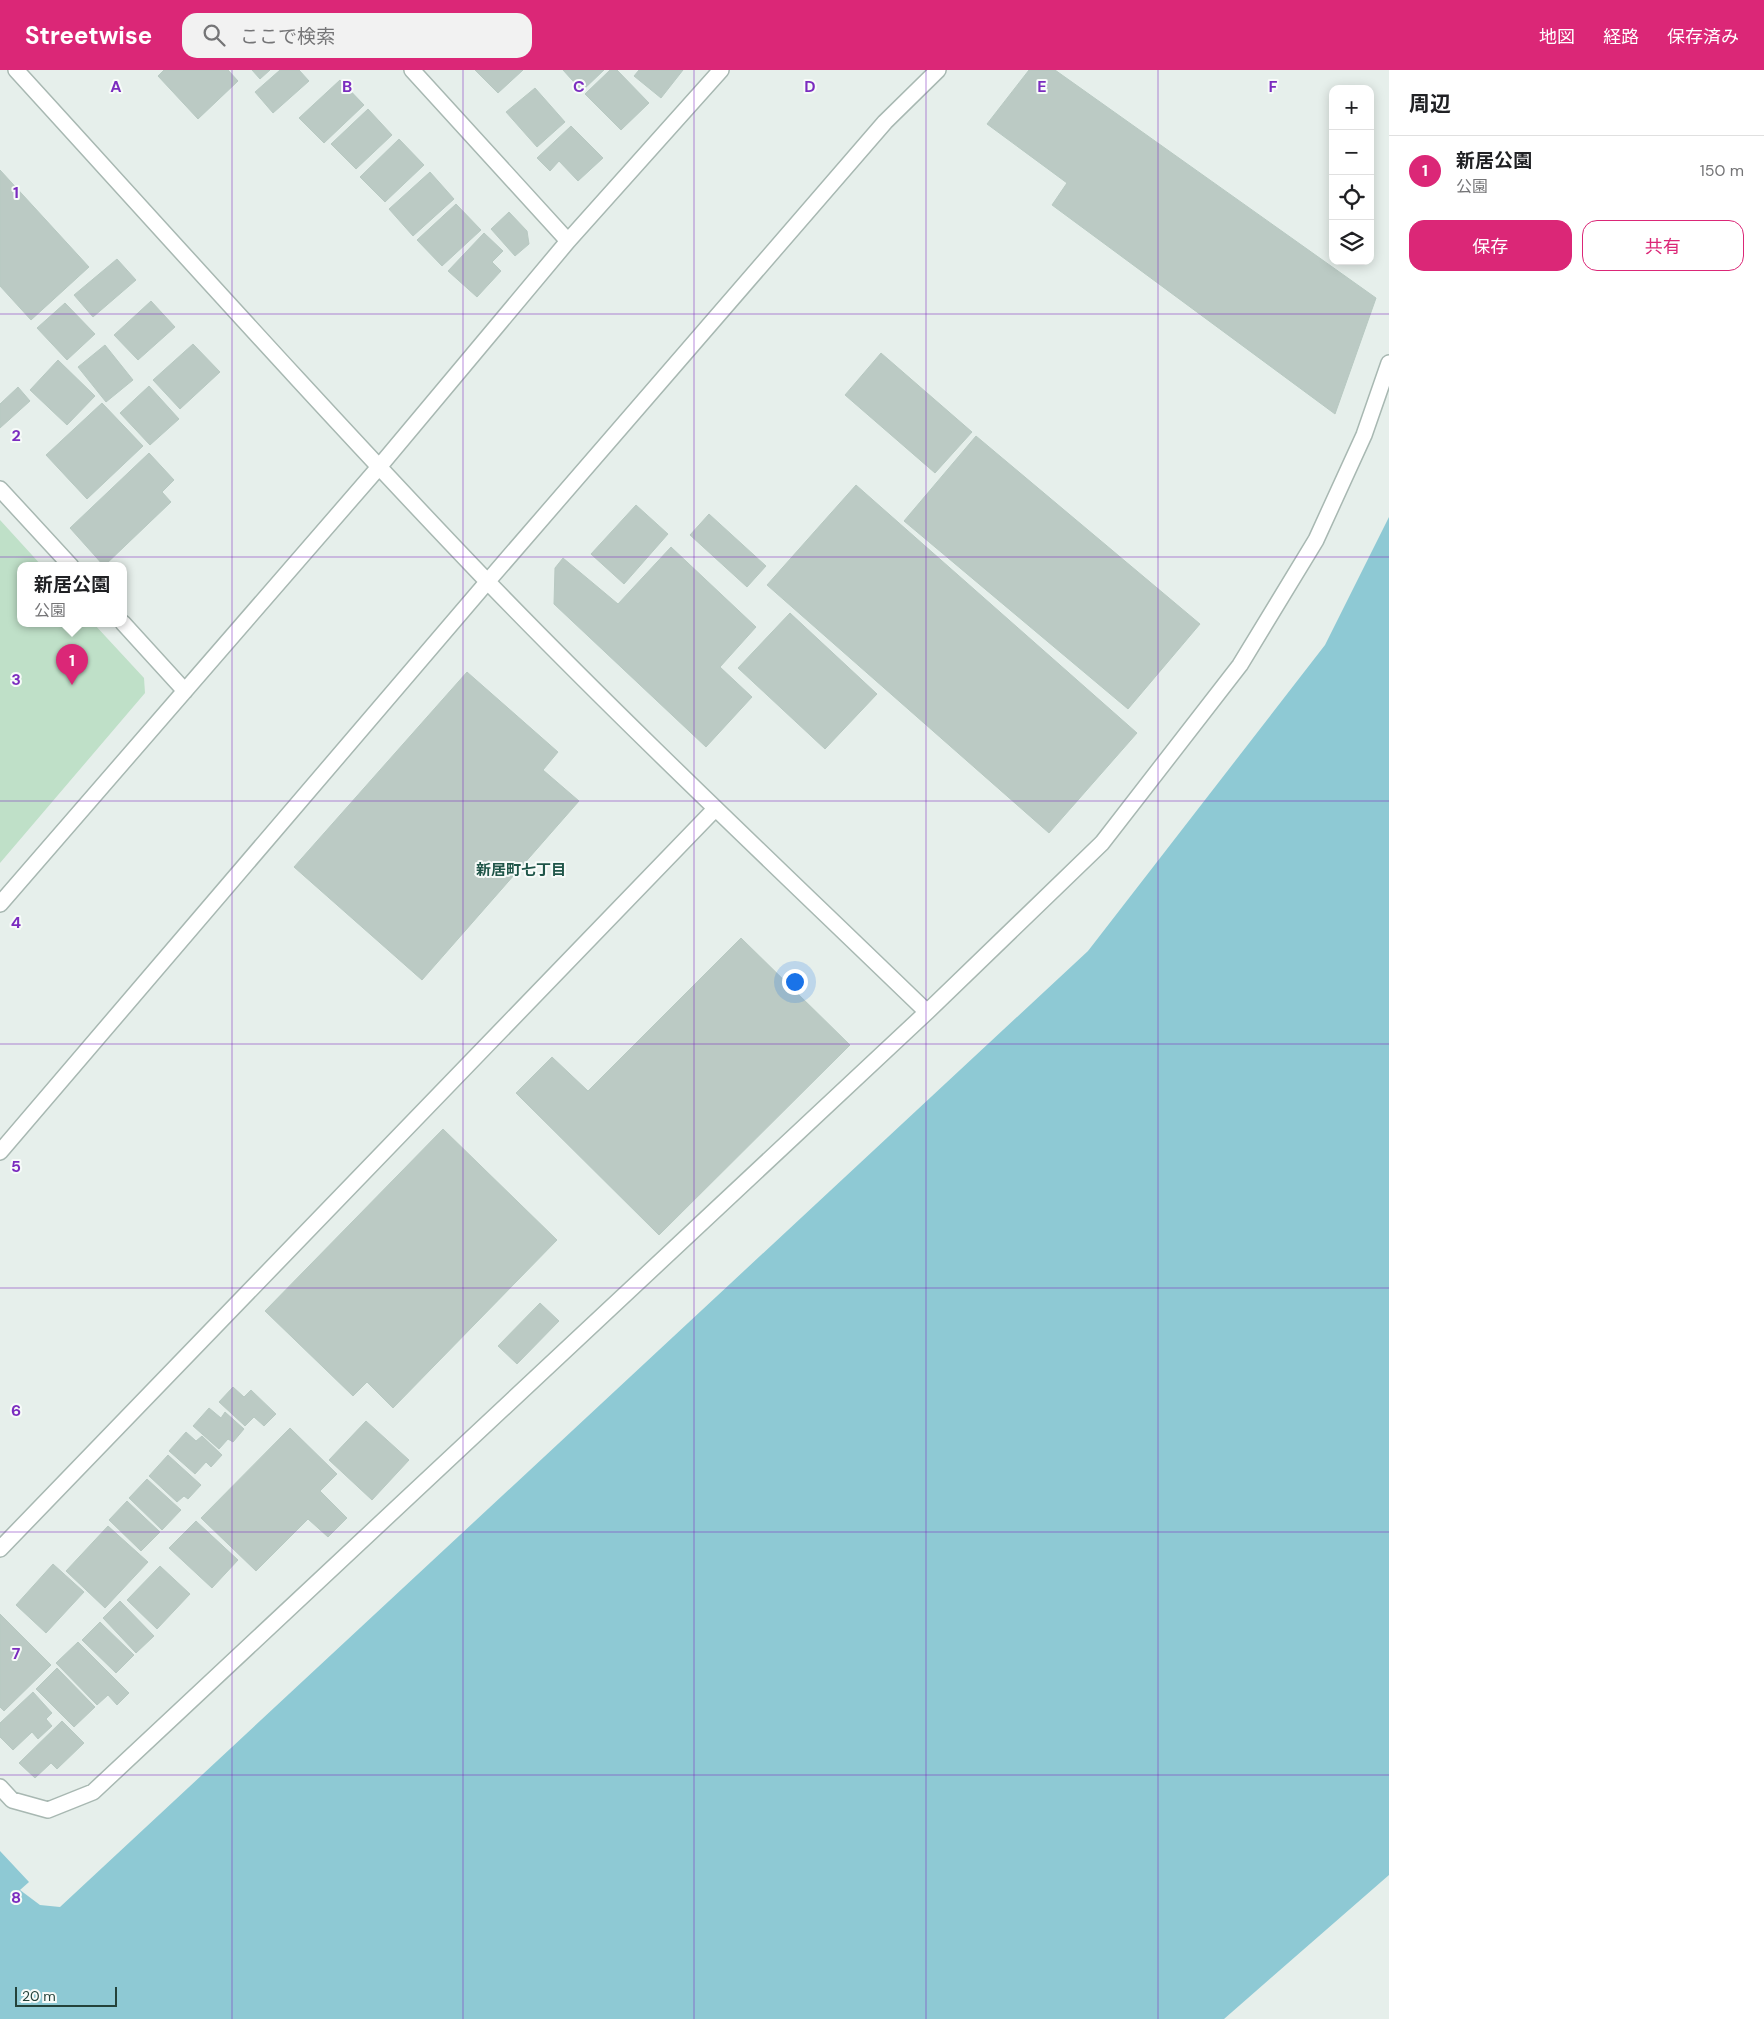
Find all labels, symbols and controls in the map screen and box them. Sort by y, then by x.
search box [182,13,532,58]
text: Streetwise [25,20,152,51]
icon: search [200,21,228,49]
text: ここで検索 [240,24,335,49]
text: 地図 [1539,25,1575,49]
text: 経路 [1603,25,1639,49]
text: 保存済み [1667,25,1739,49]
text: A [110,76,122,97]
text: B [342,76,352,97]
text: C [573,76,585,97]
text: D [804,76,816,97]
text: E [1037,76,1047,97]
text: F [1269,76,1278,97]
map controls [1329,85,1374,265]
button: + [1329,85,1374,130]
text: 周辺 [1409,90,1451,118]
button: − [1329,130,1374,175]
text: 新居公園 [1456,148,1532,173]
text: 1 [1422,160,1428,181]
text: 150 m [1700,160,1744,181]
button: locate [1329,175,1374,220]
text: 公園 [1456,176,1488,197]
text: 1 [13,182,19,203]
button: layers [1329,220,1374,265]
button: 保存 [1409,220,1572,271]
button: 共有 [1582,220,1744,271]
text: 2 [11,425,21,446]
popup [17,562,127,627]
text: 新居公園 [34,572,110,597]
text: 公園 [34,600,66,621]
pin: 1 [56,644,88,685]
text: 3 [11,669,21,690]
district label: 新居町七丁目 [476,860,566,880]
text: 4 [11,912,21,933]
your location [782,969,808,995]
text: 5 [11,1156,21,1177]
text: 6 [11,1400,21,1421]
text: 7 [12,1643,21,1664]
text: 8 [11,1887,21,1908]
scale bar [15,1984,118,2007]
text: 20 m [22,1987,56,2005]

